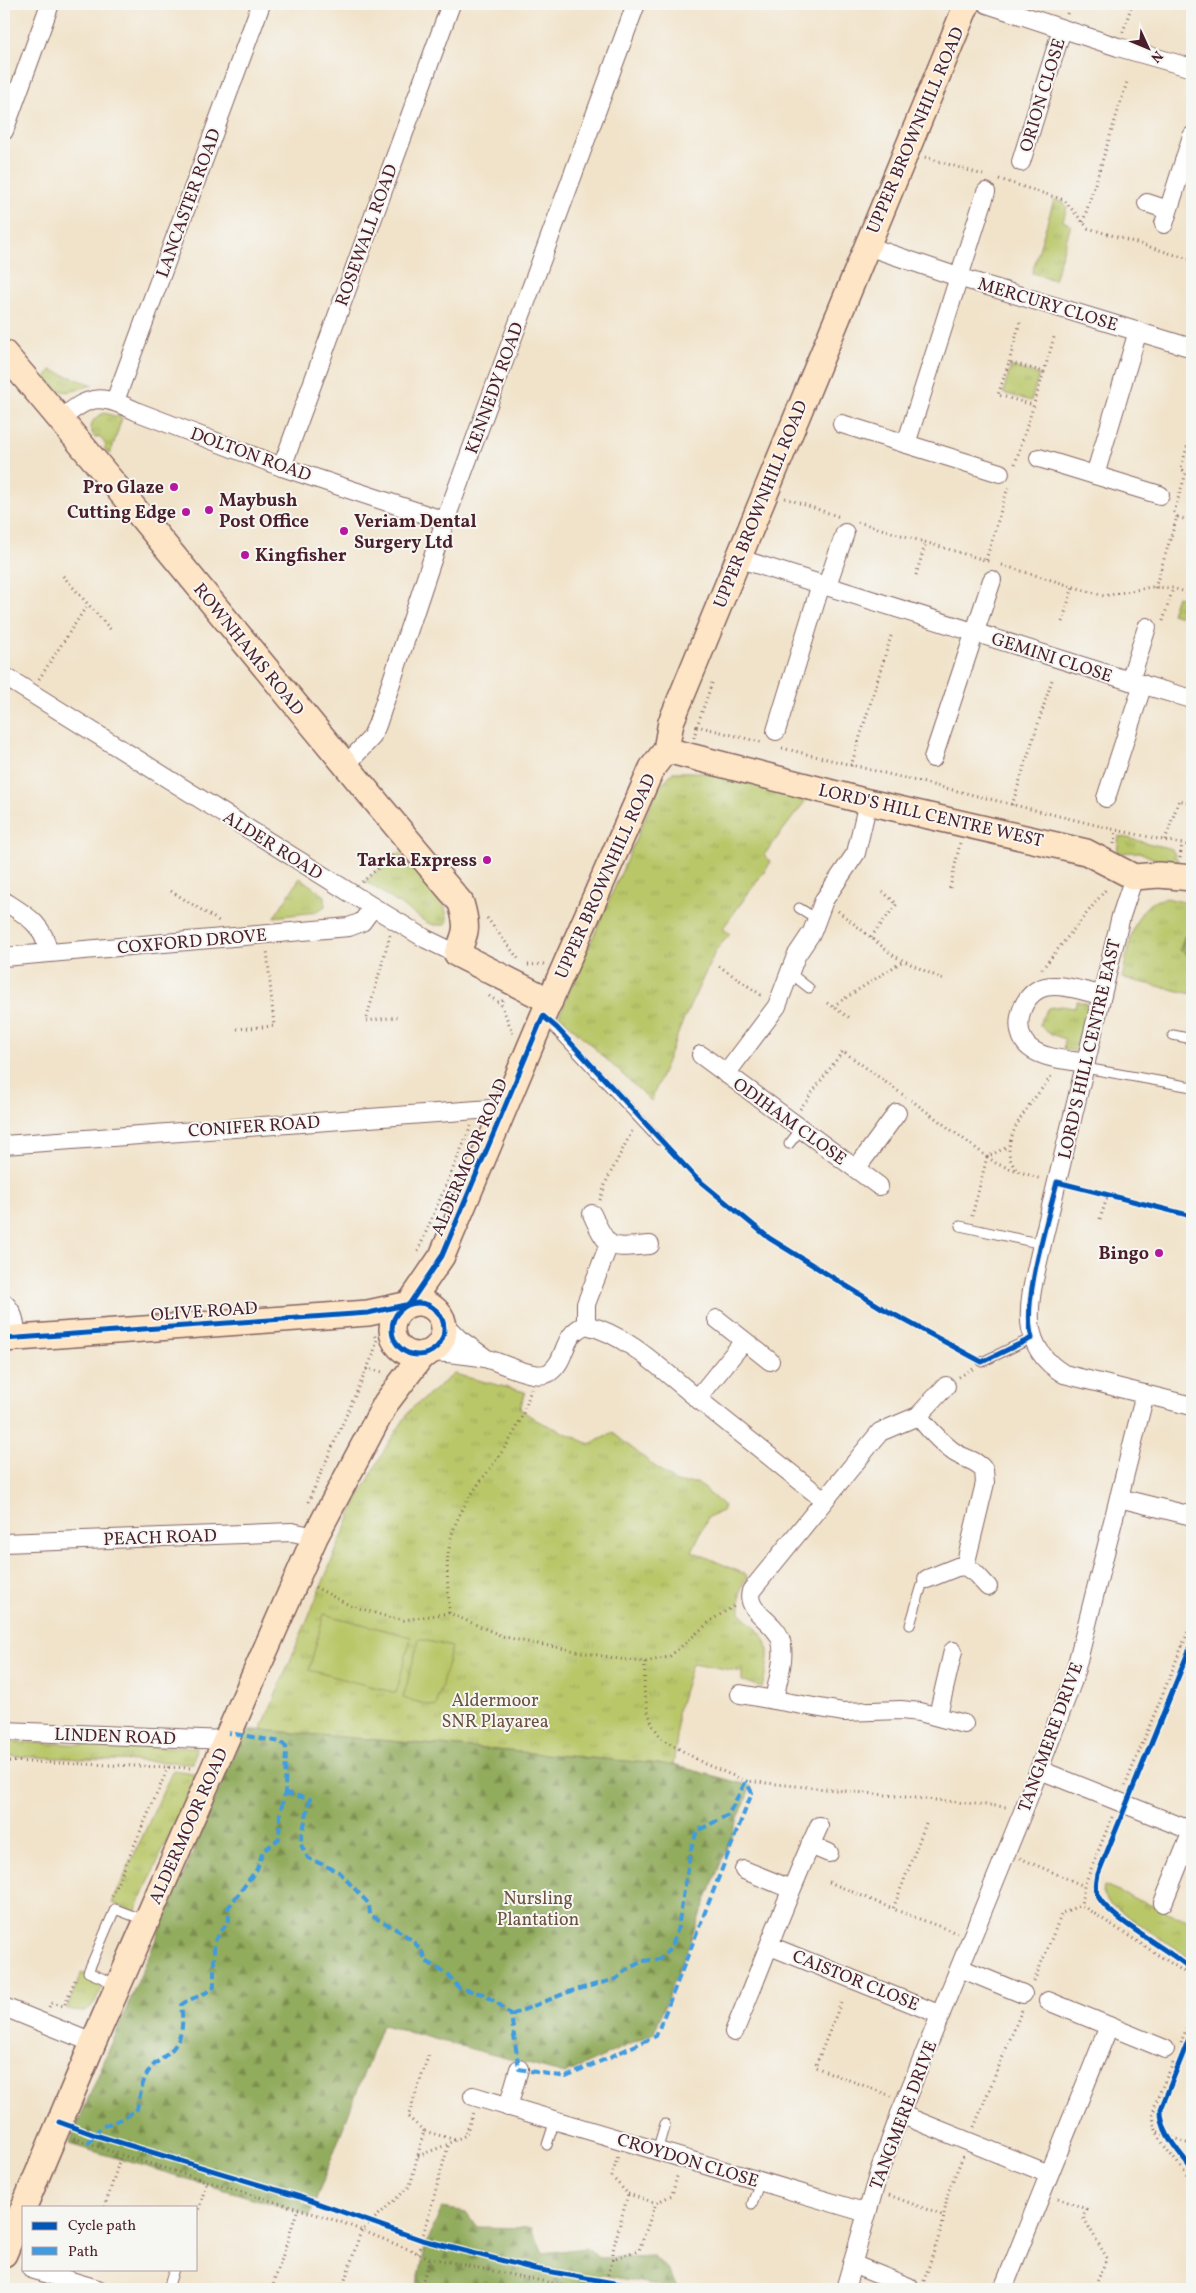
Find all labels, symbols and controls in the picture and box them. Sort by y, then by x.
north arrow [1124,22,1174,72]
street label: UPPER BROWNHILL ROAD [861,23,971,238]
street label: ORION CLOSE [1014,35,1073,155]
text: N [1146,46,1167,66]
street label: LANCASTER ROAD [151,125,228,282]
street label: ROSEWALL ROAD [330,161,405,310]
street label: MERCURY CLOSE [974,272,1121,339]
street label: KENNEDY ROAD [460,319,531,458]
street label: UPPER BROWNHILL ROAD [708,397,815,612]
street label: DOLTON ROAD [187,422,314,489]
place label: Pro Glaze [83,476,164,501]
marker: Pro Glaze [168,481,180,493]
place label: Maybush Post Office [219,489,309,535]
place label: Cutting Edge [67,501,176,526]
marker: Maybush Post Office [203,504,215,516]
marker: Cutting Edge [180,506,192,518]
place label: Veriam Dental Surgery Ltd [354,510,477,556]
marker: Veriam Dental Surgery Ltd [338,525,350,537]
place label: Kingfisher [255,544,347,569]
marker: Kingfisher [239,549,251,561]
street label: ROWNHAMS ROAD [186,578,309,722]
street label: GEMINI CLOSE [988,627,1116,690]
street label: UPPER BROWNHILL ROAD [550,770,663,983]
street label: LORD'S HILL CENTRE WEST [816,778,1046,855]
street label: ALDER ROAD [217,806,327,887]
place label: Tarka Express [357,849,477,874]
marker: Tarka Express [481,854,493,866]
street label: COXFORD DROVE [116,923,268,961]
street label: LORD'S HILL CENTRE EAST [1053,936,1128,1162]
street label: ODIHAM CLOSE [727,1072,851,1172]
street label: ALDERMOOR ROAD [426,1075,515,1240]
street label: CONIFER ROAD [187,1110,321,1145]
place label: Bingo [1099,1242,1149,1267]
marker: Bingo [1153,1247,1165,1259]
street label: OLIVE ROAD [150,1296,259,1329]
street label: PEACH ROAD [103,1524,217,1553]
street label: TANGMERE DRIVE [1013,1659,1090,1816]
park label: Aldermoor SNR Playarea [441,1689,549,1735]
street label: LINDEN ROAD [54,1723,176,1752]
street label: ALDERMOOR ROAD [144,1744,235,1909]
park label: Nursling Plantation [497,1887,580,1933]
street label: CAISTOR CLOSE [788,1945,923,2018]
street label: TANGMERE DRIVE [864,2037,944,2194]
street label: CROYDON CLOSE [614,2128,762,2195]
legend [22,2206,198,2270]
text: Cycle path [68,2216,136,2237]
text: Path [68,2242,98,2263]

